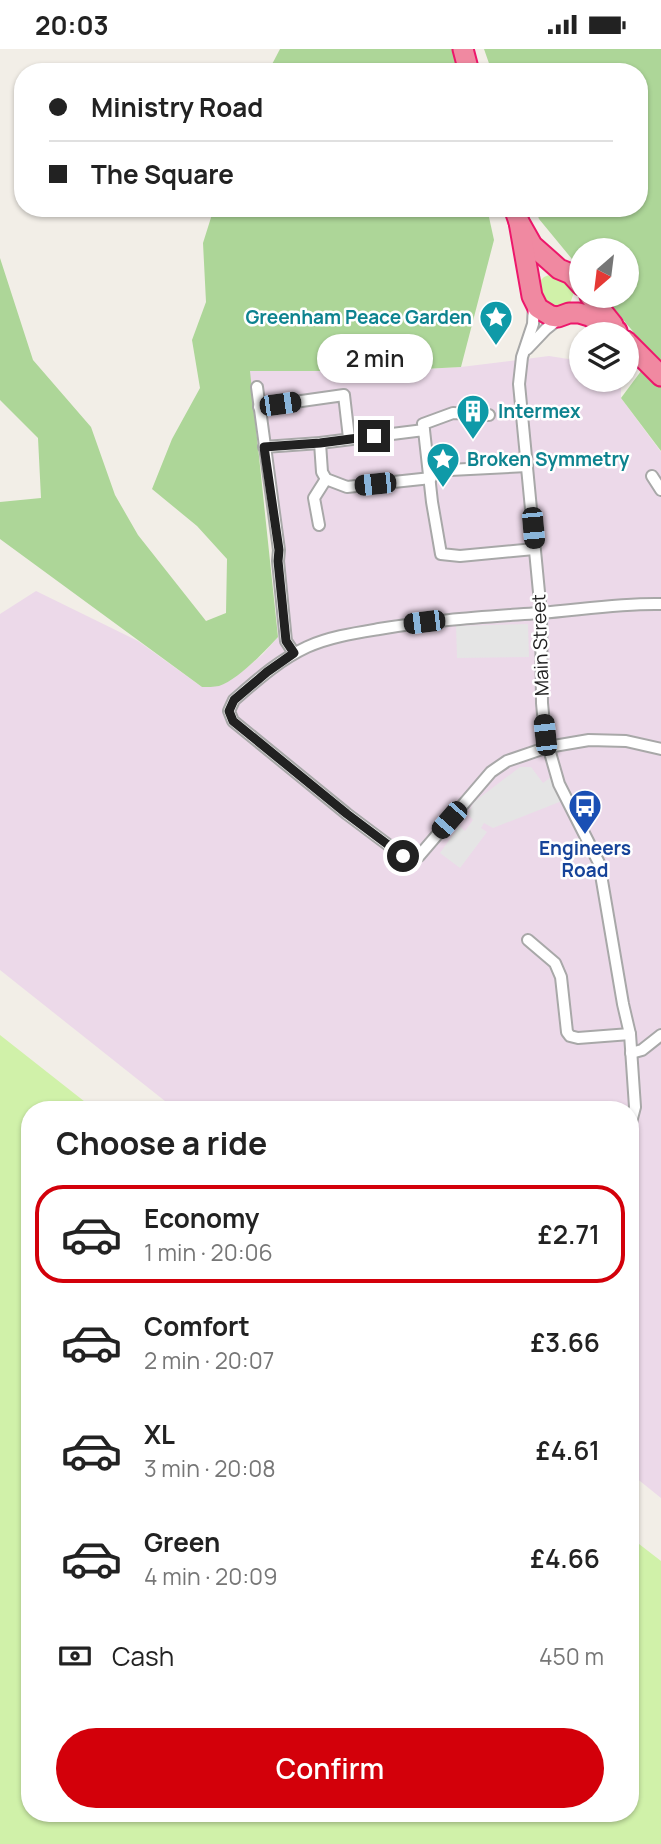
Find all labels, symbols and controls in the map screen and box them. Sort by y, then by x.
text: 20:03 [35,7,109,43]
text: Ministry Road [91,89,263,125]
text: The Square [91,156,234,192]
north arrow [569,238,639,308]
map controls [569,238,639,392]
place icon: Greenham Peace Garden [477,298,515,347]
place label: Greenham Peace Garden [245,304,472,330]
button: layers [569,322,639,392]
callout: 2 min [316,335,432,383]
text: 2 min [346,342,404,374]
car [258,391,303,417]
building icon: Intermex [454,392,492,441]
place label: Intermex [498,398,581,424]
route end [358,420,390,452]
place icon: Broken Symmetry [424,440,462,489]
place label: Broken Symmetry [467,446,630,472]
car [354,471,397,497]
car [521,506,546,550]
street label: Main Street [525,594,555,696]
car [402,609,447,635]
car [533,713,558,757]
bus stop icon: Engineers Road [566,787,604,836]
car [428,797,471,843]
place label: Engineers Road [539,835,631,883]
route start [387,840,419,872]
text: Choose a ride [56,1121,267,1165]
text: Economy [144,1200,259,1236]
icon: car [60,1203,123,1266]
text: £2.71 [538,1216,600,1252]
text: 1 min · 20:06 [144,1236,273,1268]
text: Comfort [144,1308,250,1344]
icon: car [60,1311,123,1374]
text: £3.66 [531,1324,600,1360]
text: 2 min · 20:07 [144,1344,274,1376]
text: XL [144,1416,175,1452]
icon: car [60,1419,123,1482]
text: £4.61 [536,1432,600,1468]
text: 3 min · 20:08 [144,1452,276,1484]
text: Green [144,1524,220,1560]
icon: car [60,1527,123,1590]
text: £4.66 [530,1540,600,1576]
text: 4 min · 20:09 [144,1560,277,1592]
icon: cash [56,1637,94,1675]
text: Cash [112,1638,174,1674]
text: 450 m [539,1640,604,1672]
button: Confirm [56,1728,604,1808]

